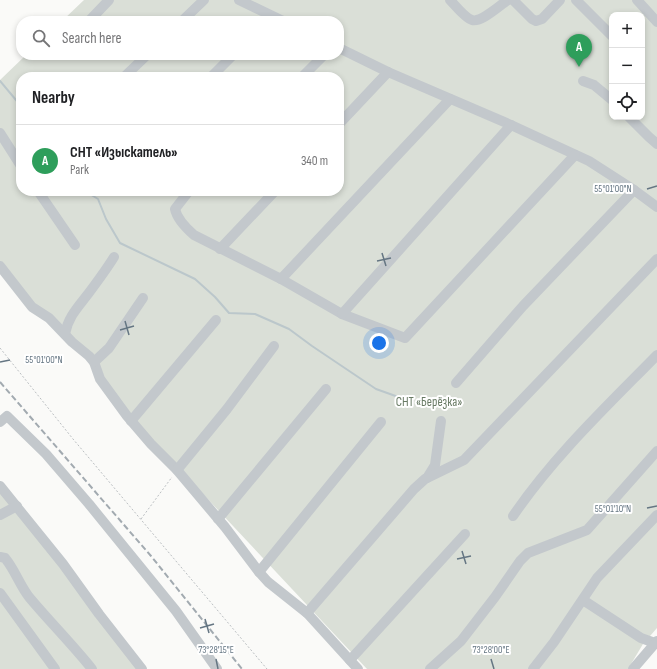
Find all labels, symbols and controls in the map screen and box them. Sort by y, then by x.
map controls [609,12,645,120]
button: + [609,12,645,48]
search box [16,16,344,60]
icon: search [30,27,52,49]
text: Search here [62,29,122,48]
pin: A [566,34,592,67]
button: − [609,48,645,84]
button: locate [609,84,645,120]
text: Nearby [32,88,75,108]
text: СНТ «Изыскатель» [70,143,178,162]
text: A [42,153,48,169]
text: 340 m [301,153,328,169]
text: Park [70,162,89,178]
text: 55°01'00"N [594,183,632,195]
your location [369,333,389,353]
text: 55°01'00"N [25,354,63,366]
park label: СНТ «Берёзка» [396,394,462,410]
text: 55°01'10"N [595,503,631,515]
text: 73°28'15"E [198,644,234,656]
text: 73°28'00"E [472,644,510,656]

